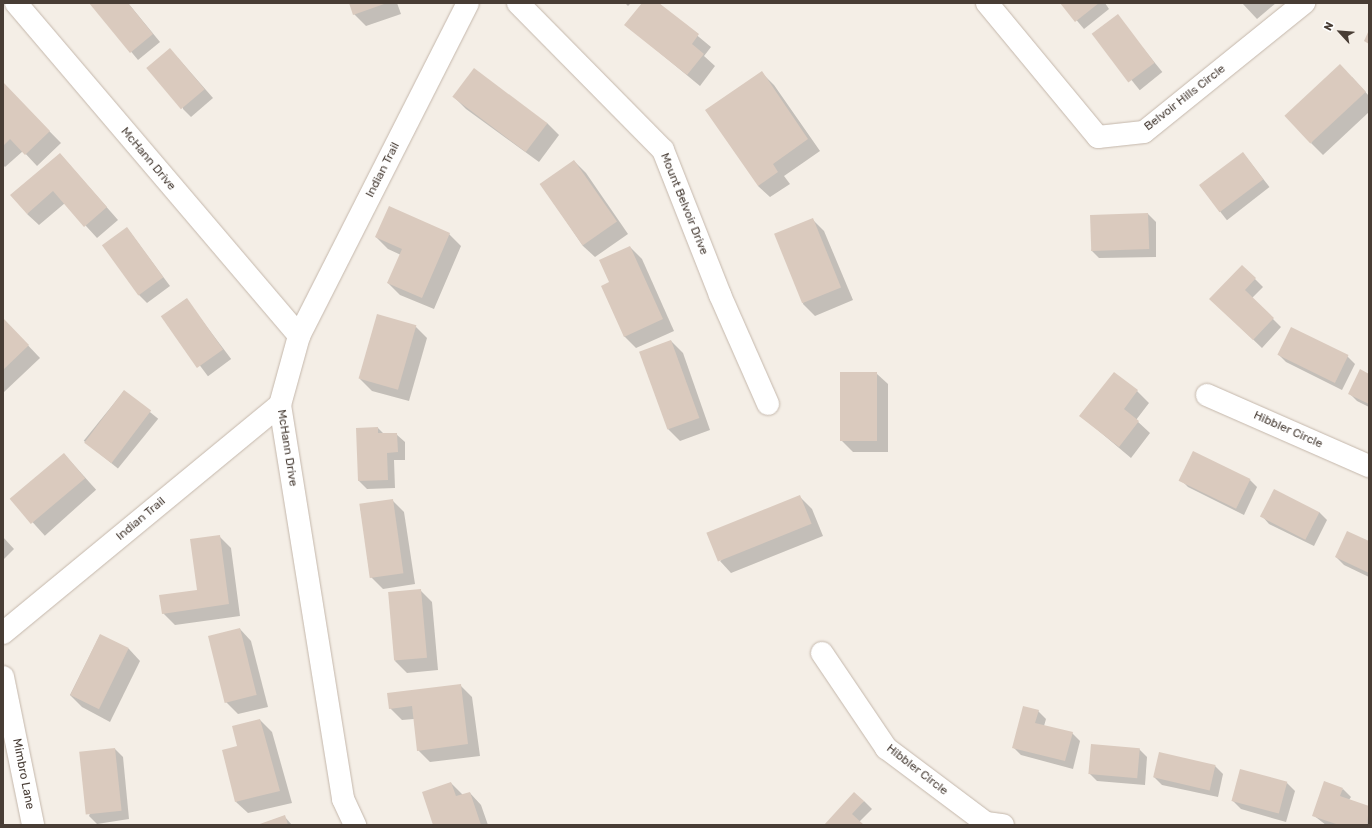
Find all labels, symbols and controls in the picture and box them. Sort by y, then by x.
north arrow [1320,12,1360,52]
text: N [1321,20,1336,33]
street label: Belvoir Hills Circle [1141,62,1229,134]
street label: McHann Drive [118,125,178,193]
street label: Indian Trail [363,140,403,200]
street label: Mount Belvoir Drive [657,151,711,257]
street label: McHann Drive [274,408,300,488]
street label: Hibbler Circle [1251,408,1325,452]
street label: Indian Trail [113,494,169,544]
street label: Mimbro Lane [9,737,37,811]
street label: Hibbler Circle [883,741,951,799]

